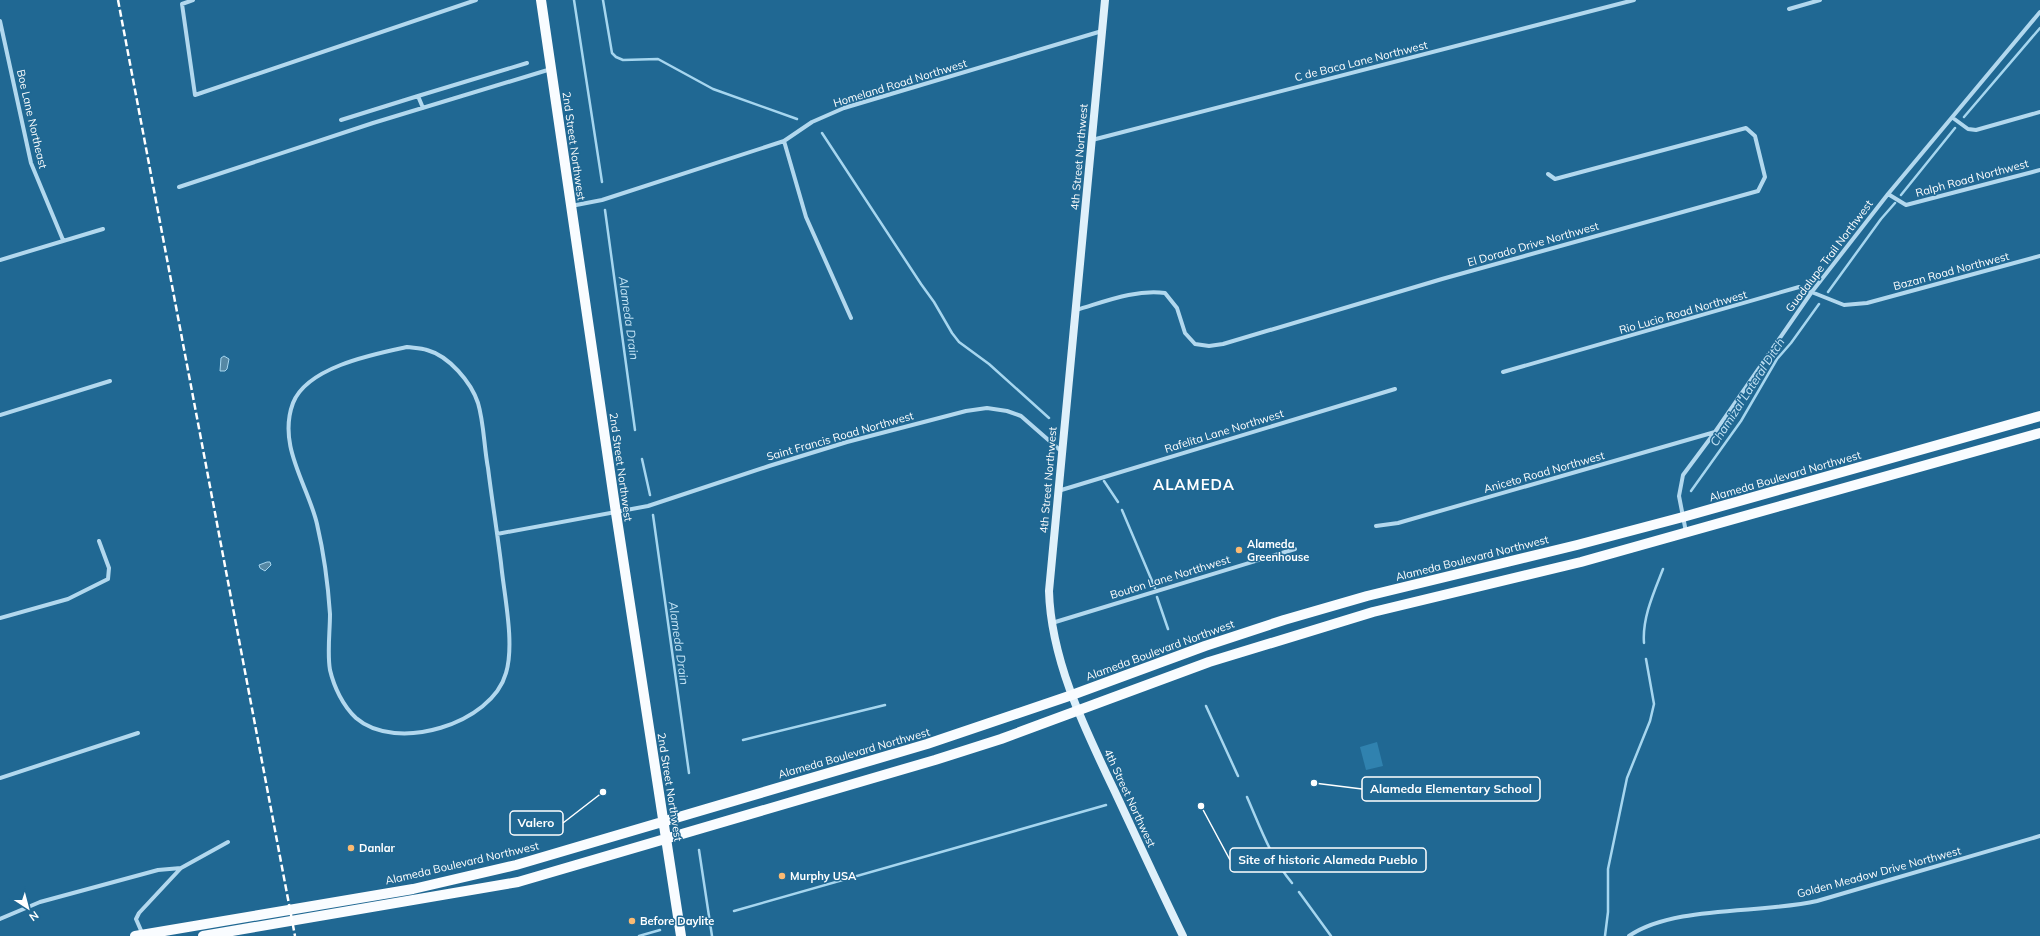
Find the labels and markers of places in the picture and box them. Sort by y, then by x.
place label: Alameda Greenhouse [1247,537,1309,564]
marker: Alameda Greenhouse [1234,545,1244,555]
callout: Alameda Elementary School [1362,777,1540,801]
callout: Valero [510,811,563,835]
place label: Danlar [359,841,396,855]
marker: Danlar [346,843,356,853]
callout: Site of historic Alameda Pueblo [1230,848,1426,872]
place label: Murphy USA [790,869,857,883]
marker: Murphy USA [777,871,787,881]
place label: Before Daylite [640,914,714,928]
marker: Before Daylite [627,916,637,926]

